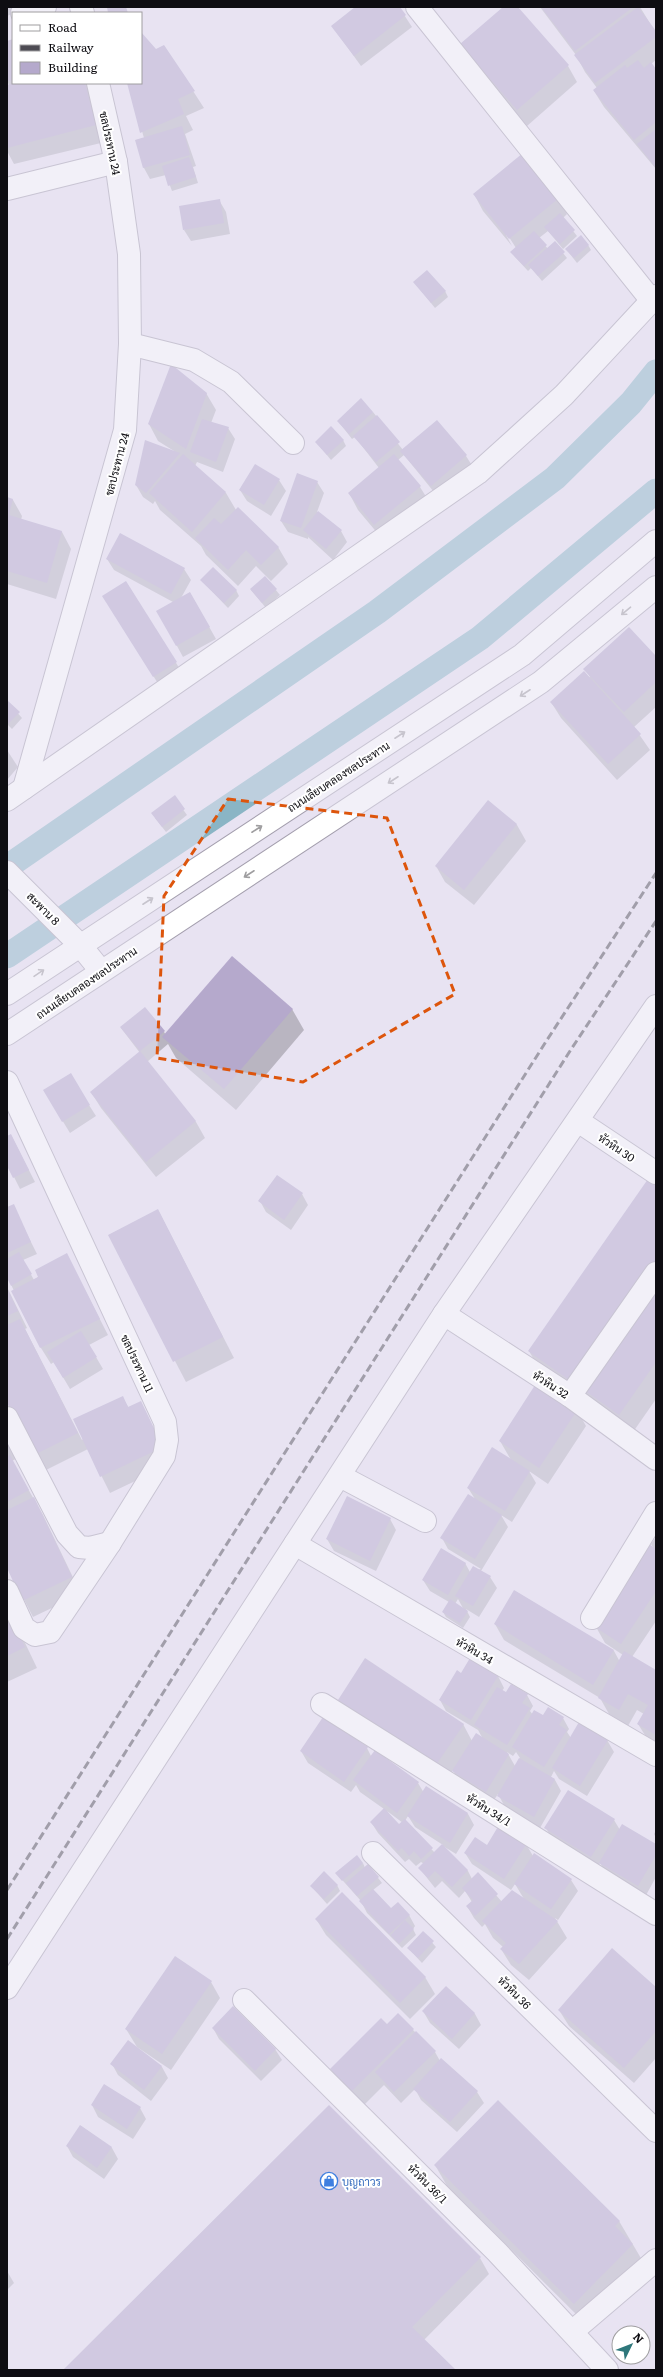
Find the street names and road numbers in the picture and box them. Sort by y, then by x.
street label: ชลประทาน 24 [96,110,126,176]
street label: ชลประทาน 24 [100,431,132,497]
street label: ถนนเลียบคลองชลประทาน [284,737,392,815]
street label: สะพาน 8 [24,888,64,928]
street label: ถนนเลียบคลองชลประทาน [32,942,140,1022]
street label: หัวหิน 30 [595,1129,639,1165]
street label: ชลประทาน 11 [118,1331,159,1395]
street label: หัวหิน 32 [530,1366,572,1402]
street label: หัวหิน 34 [453,1633,497,1667]
street label: หัวหิน 34/1 [464,1789,515,1829]
street label: หัวหิน 36 [495,1972,535,2012]
street label: หัวหิน 36/1 [405,2160,452,2207]

